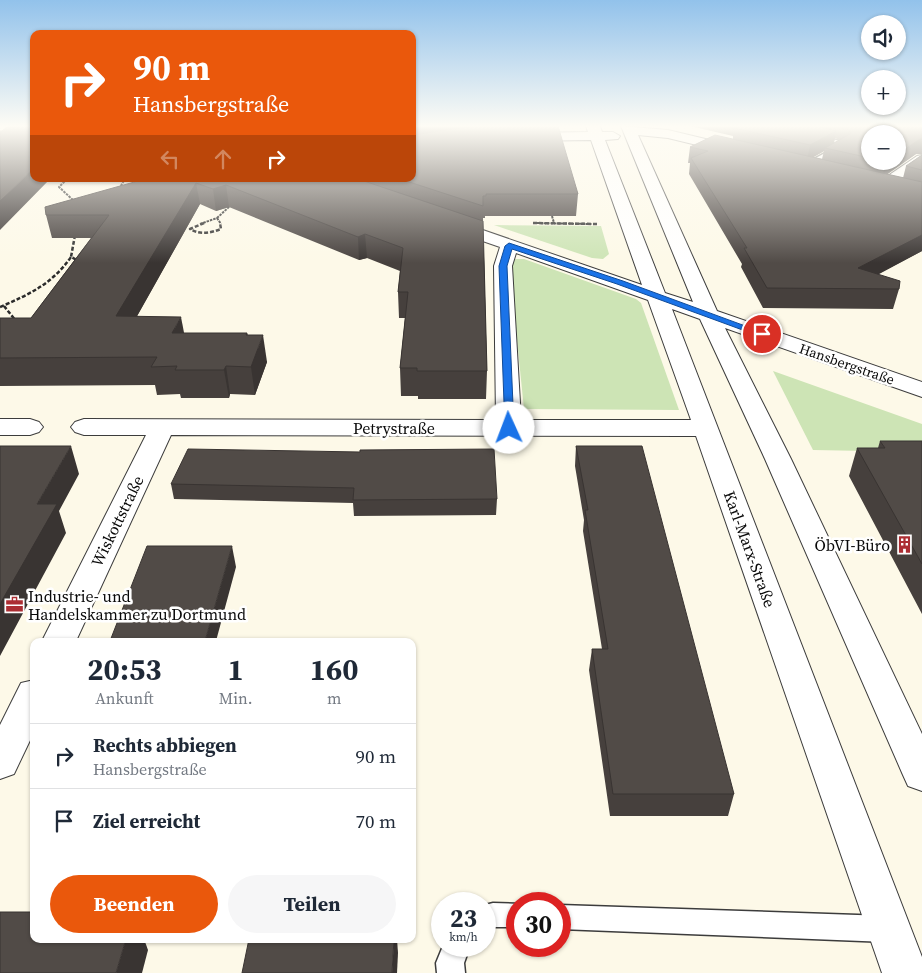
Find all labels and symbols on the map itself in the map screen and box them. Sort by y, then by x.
pin [741,313,783,355]
street label: Hansbergstraße [797,338,897,390]
position arrow [482,401,534,453]
street label: Petrystraße [353,417,435,439]
street label: Wiskottstraße [85,472,149,570]
street label: Karl-Marx-Straße [719,488,781,610]
place label: ÖbVI-Büro [815,534,890,556]
building icon: ÖbVI-Büro [894,535,914,555]
place label: Industrie- und Handelskammer zu Dortmund [28,585,246,625]
office icon: Industrie- und Handelskammer zu Dortmund [4,595,24,615]
speed limit sign: 30 [506,892,571,957]

